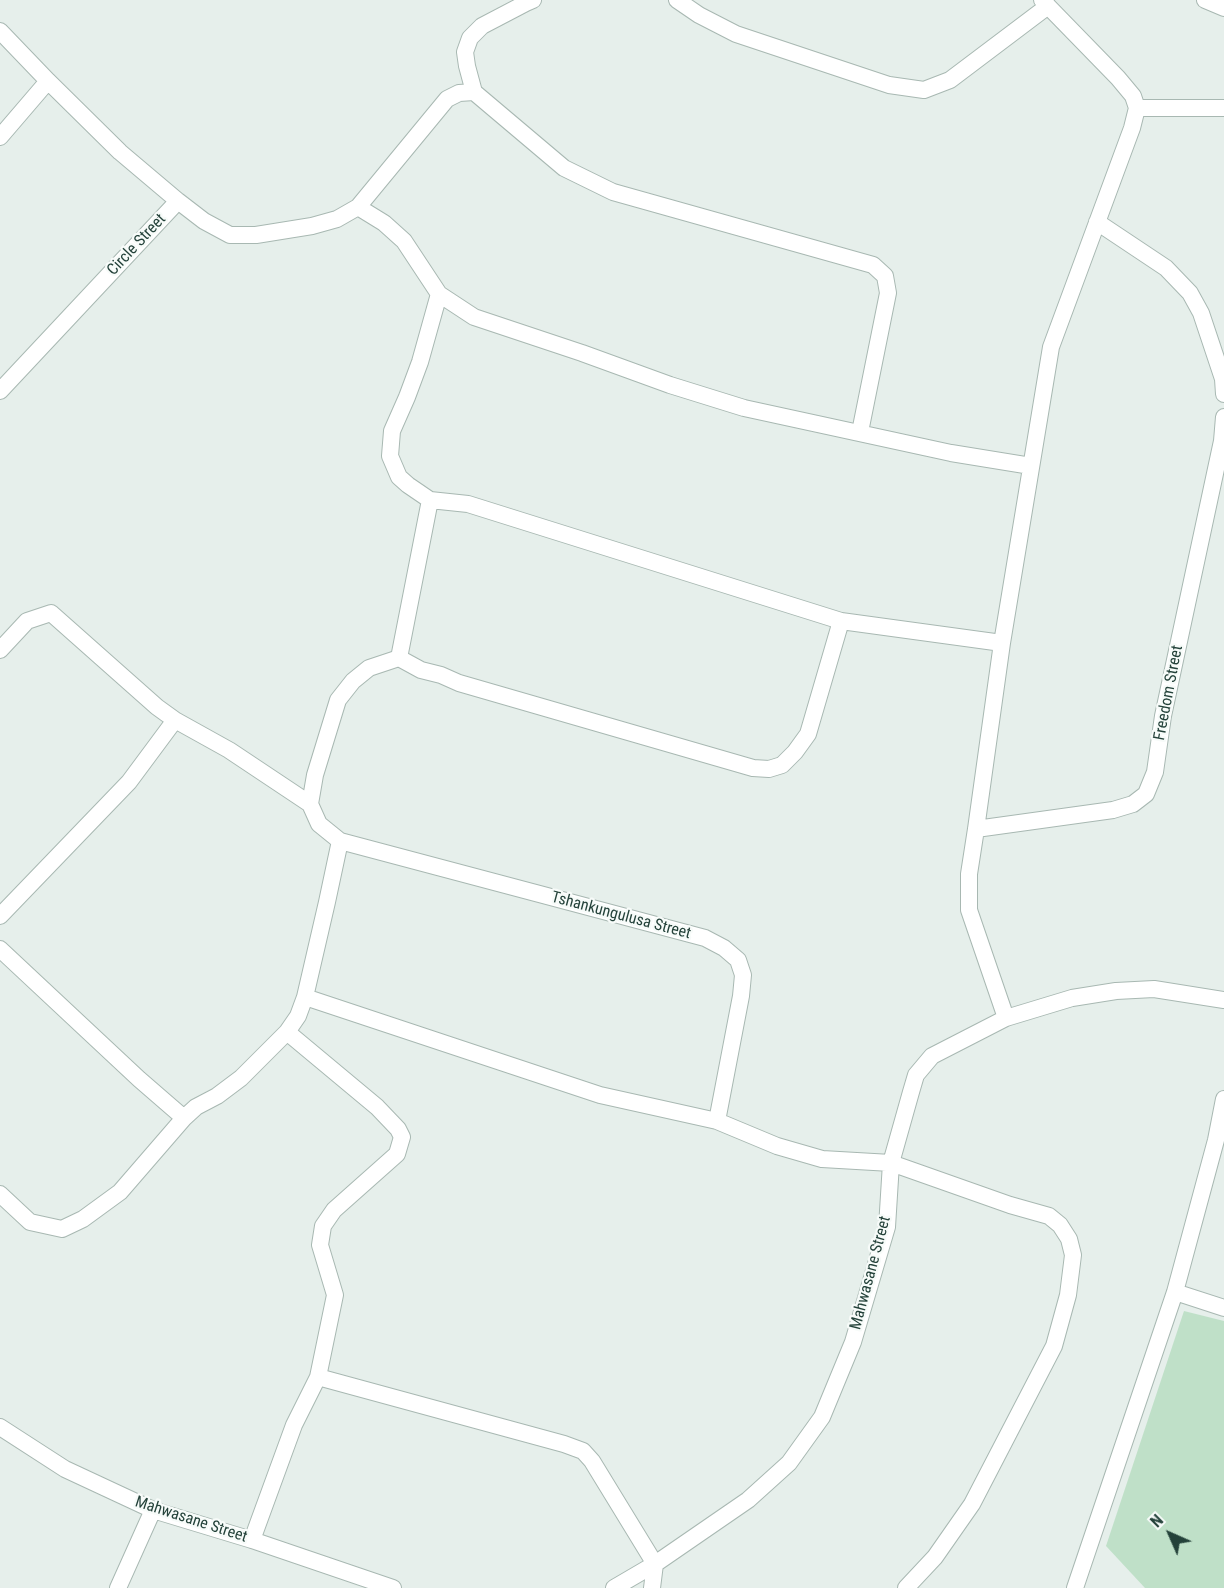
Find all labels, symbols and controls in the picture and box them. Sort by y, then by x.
street label: Circle Street [104,210,170,280]
street label: Freedom Street [1150,644,1188,742]
street label: Tshankungulusa Street [549,888,693,944]
street label: Mahwasane Street [847,1214,895,1332]
street label: Mahwasane Street [132,1493,250,1547]
north arrow [1140,1504,1200,1564]
text: N [1147,1511,1167,1531]

